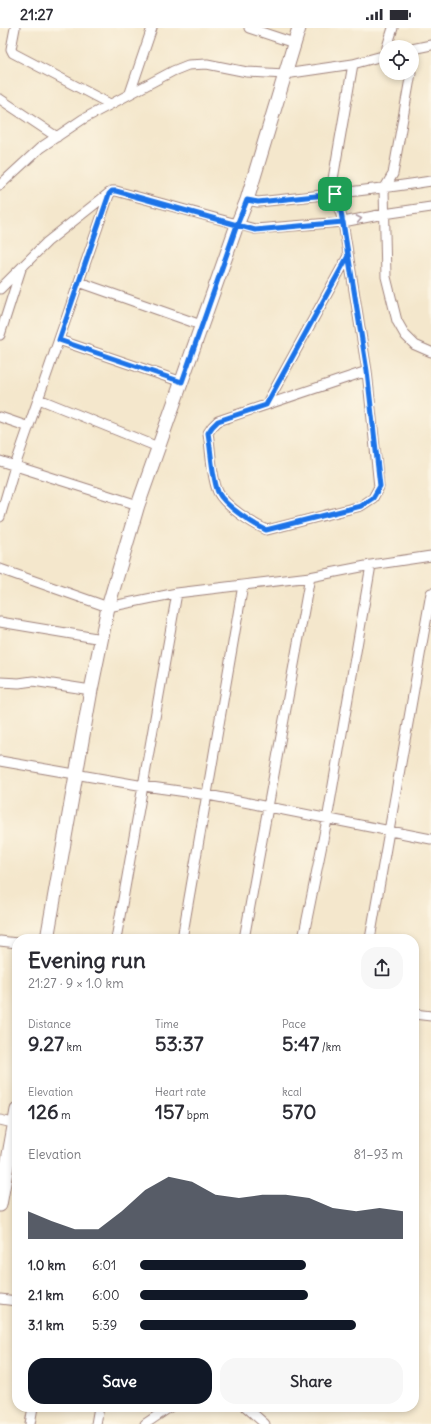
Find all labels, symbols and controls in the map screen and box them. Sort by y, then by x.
text: 21:27 [20,5,53,24]
map controls [379,40,419,80]
button: locate [379,40,419,80]
pin [318,177,352,211]
icon: arrive [324,183,346,205]
one-way arrow [355,215,362,223]
text: Evening run [28,946,146,974]
button: share [361,947,403,989]
text: 21:27 · 9 × 1.0 km [28,975,124,992]
text: Distance [28,1017,71,1031]
text: Time [155,1017,179,1031]
text: Pace [282,1017,306,1031]
text: 9.27 [28,1031,64,1056]
text: 53:37 [155,1031,204,1056]
text: 5:47 [282,1031,319,1056]
text: km [64,1040,82,1054]
text: /km [319,1040,341,1054]
text: Elevation [28,1085,73,1099]
text: Heart rate [155,1085,206,1099]
text: kcal [282,1085,302,1099]
text: 126 [28,1099,58,1124]
text: 157 [155,1099,184,1124]
text: 570 [282,1099,316,1124]
text: m [58,1108,71,1122]
text: bpm [184,1108,209,1122]
text: Elevation [28,1146,81,1163]
text: 81–93 m [354,1146,403,1163]
text: 1.0 km [28,1257,66,1274]
text: 6:01 [92,1257,116,1274]
text: 2.1 km [28,1287,64,1304]
text: 6:00 [92,1287,120,1304]
text: 3.1 km [28,1317,64,1334]
text: 5:39 [92,1317,117,1334]
button: Save [28,1358,212,1404]
button: Share [220,1358,403,1404]

